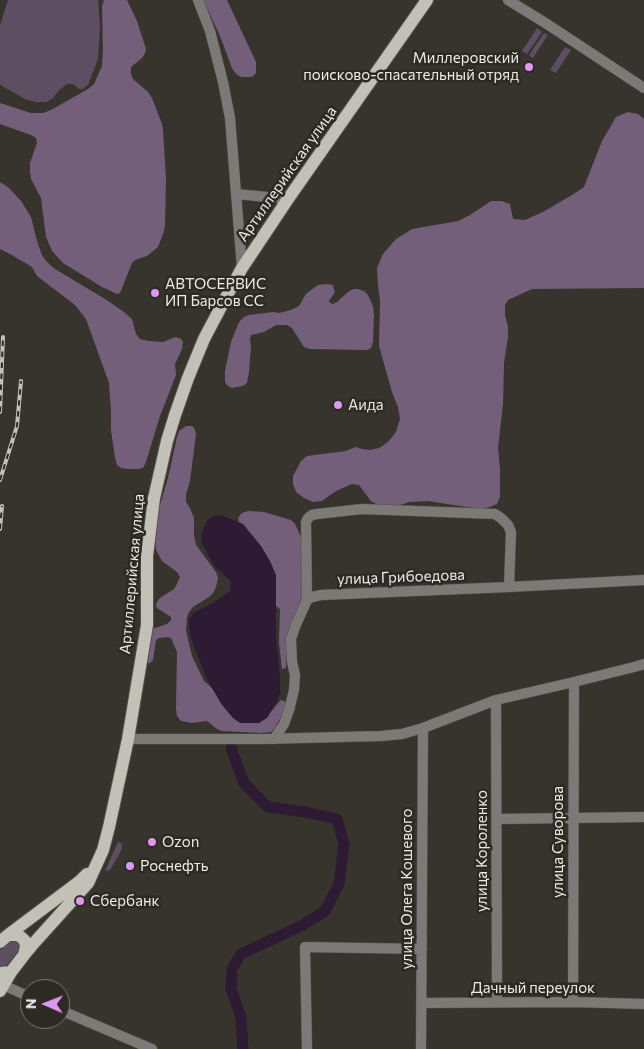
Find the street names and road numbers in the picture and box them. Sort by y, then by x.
street label: Артиллерийская улица [233,103,341,245]
street label: Артиллерийская улица [116,493,148,655]
street label: улица Грибоедова [337,566,465,588]
street label: улица Суворова [549,786,567,898]
street label: улица Короленко [473,790,491,912]
street label: улица Олега Кошевого [398,809,416,969]
street label: Дачный переулок [471,979,595,997]

